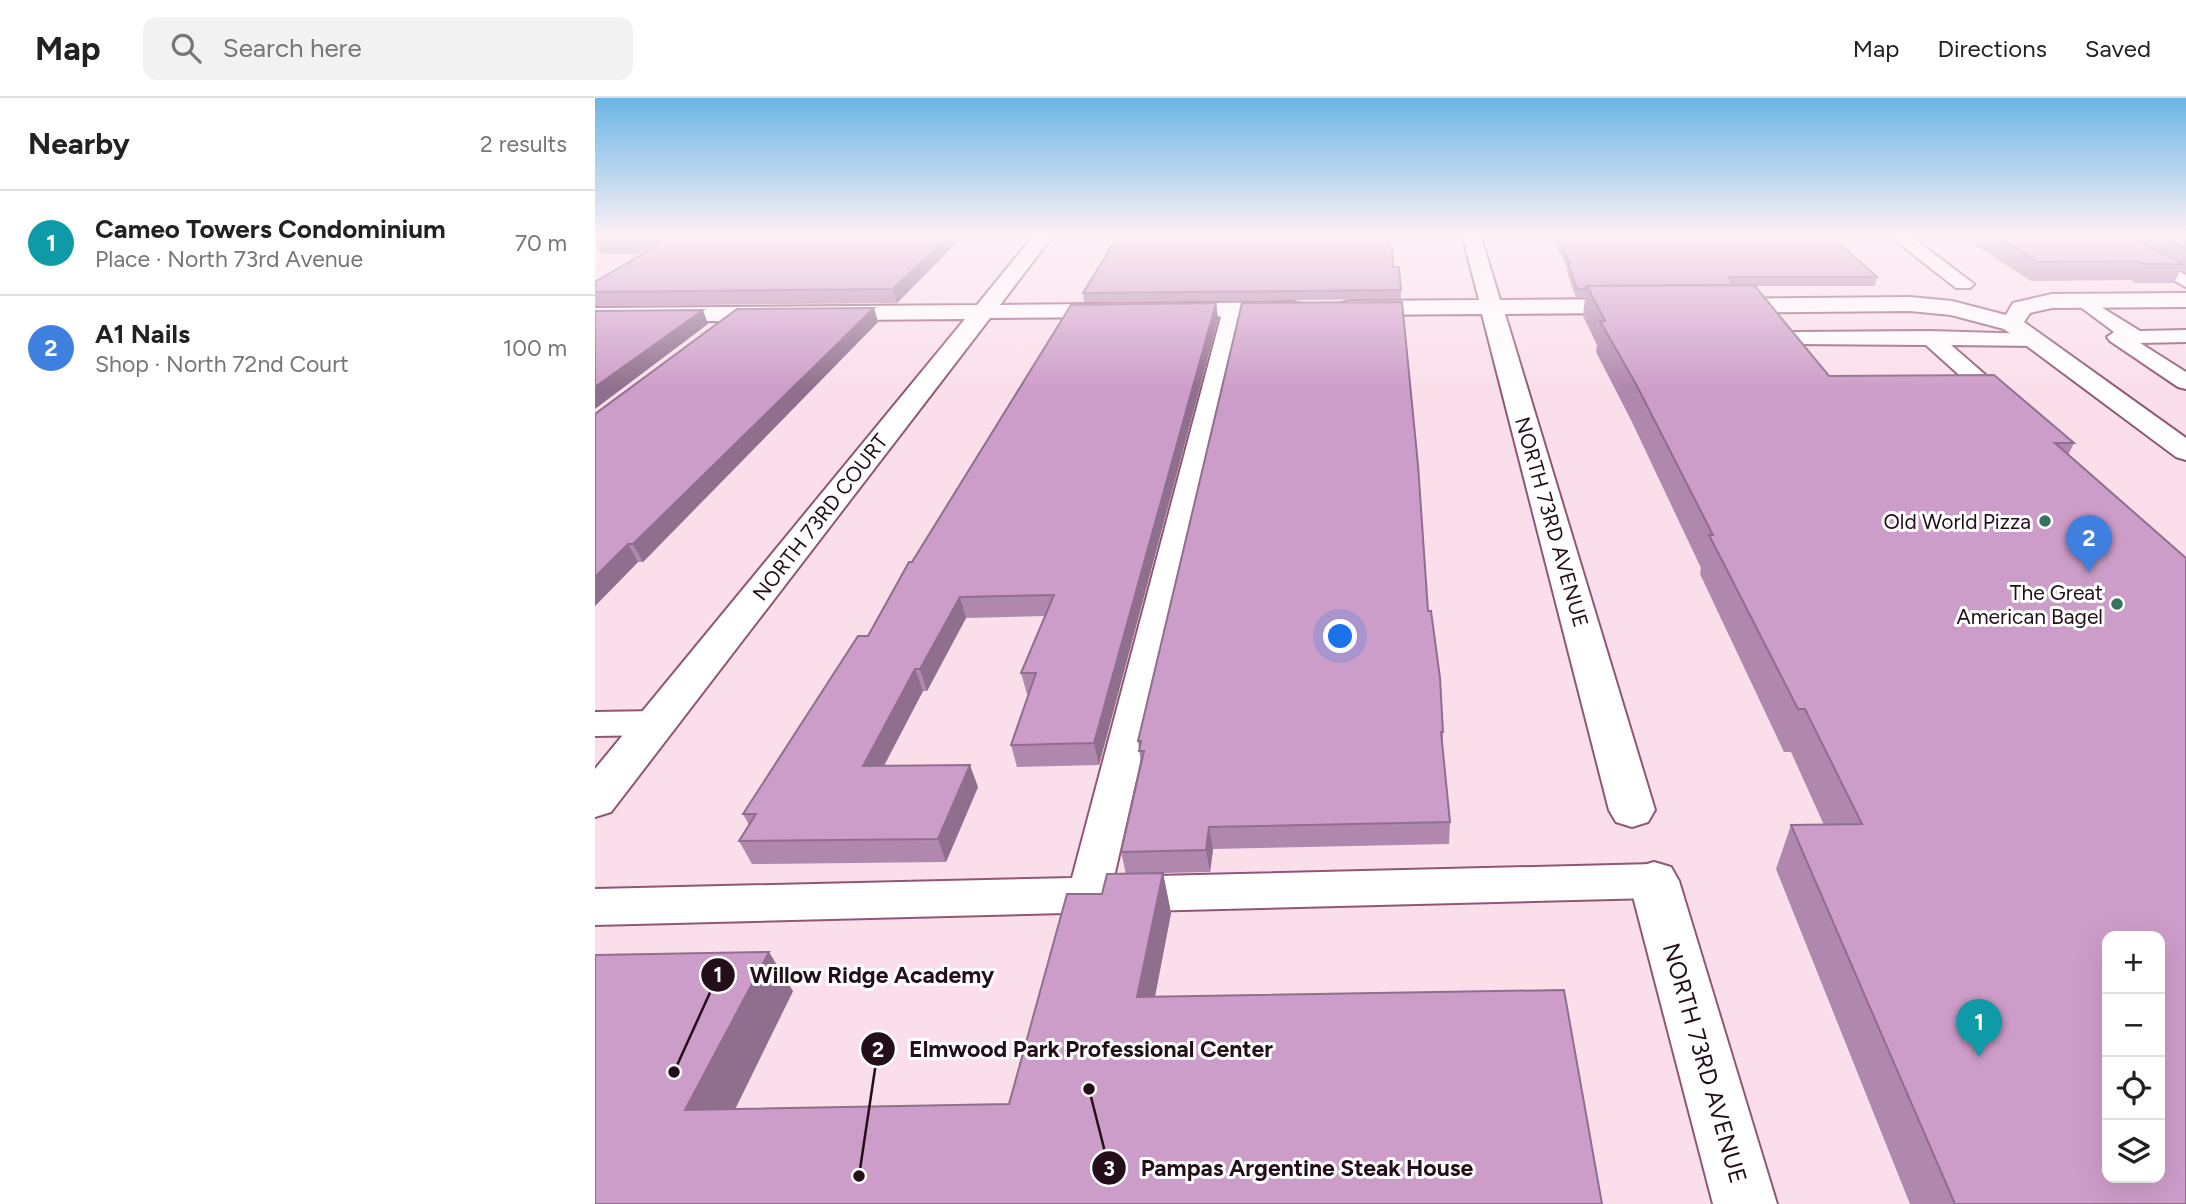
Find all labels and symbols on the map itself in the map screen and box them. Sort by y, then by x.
street label: NORTH 73RD AVENUE [1510,414,1594,630]
street label: NORTH 73RD COURT [747,428,893,605]
place label: Old World Pizza [1884,509,2031,534]
marker: Old World Pizza [2037,513,2053,529]
pin: 2 [2066,515,2112,573]
place label: The Great American Bagel [1957,580,2103,629]
marker: The Great American Bagel [2109,596,2125,612]
your location [1323,619,1357,653]
street label: NORTH 73RD AVENUE [1657,940,1753,1186]
callout: Willow Ridge Academy [700,953,1008,997]
text: Willow Ridge Academy [750,961,995,989]
text: 1 [714,962,722,987]
pin: 1 [1956,999,2002,1057]
callout: Elmwood Park Professional Center [860,1027,1287,1071]
text: Elmwood Park Professional Center [909,1035,1273,1063]
text: 2 [872,1037,884,1062]
callout: Pampas Argentine Steak House [1091,1146,1487,1190]
text: Pampas Argentine Steak House [1141,1154,1474,1182]
text: 3 [1103,1156,1115,1181]

